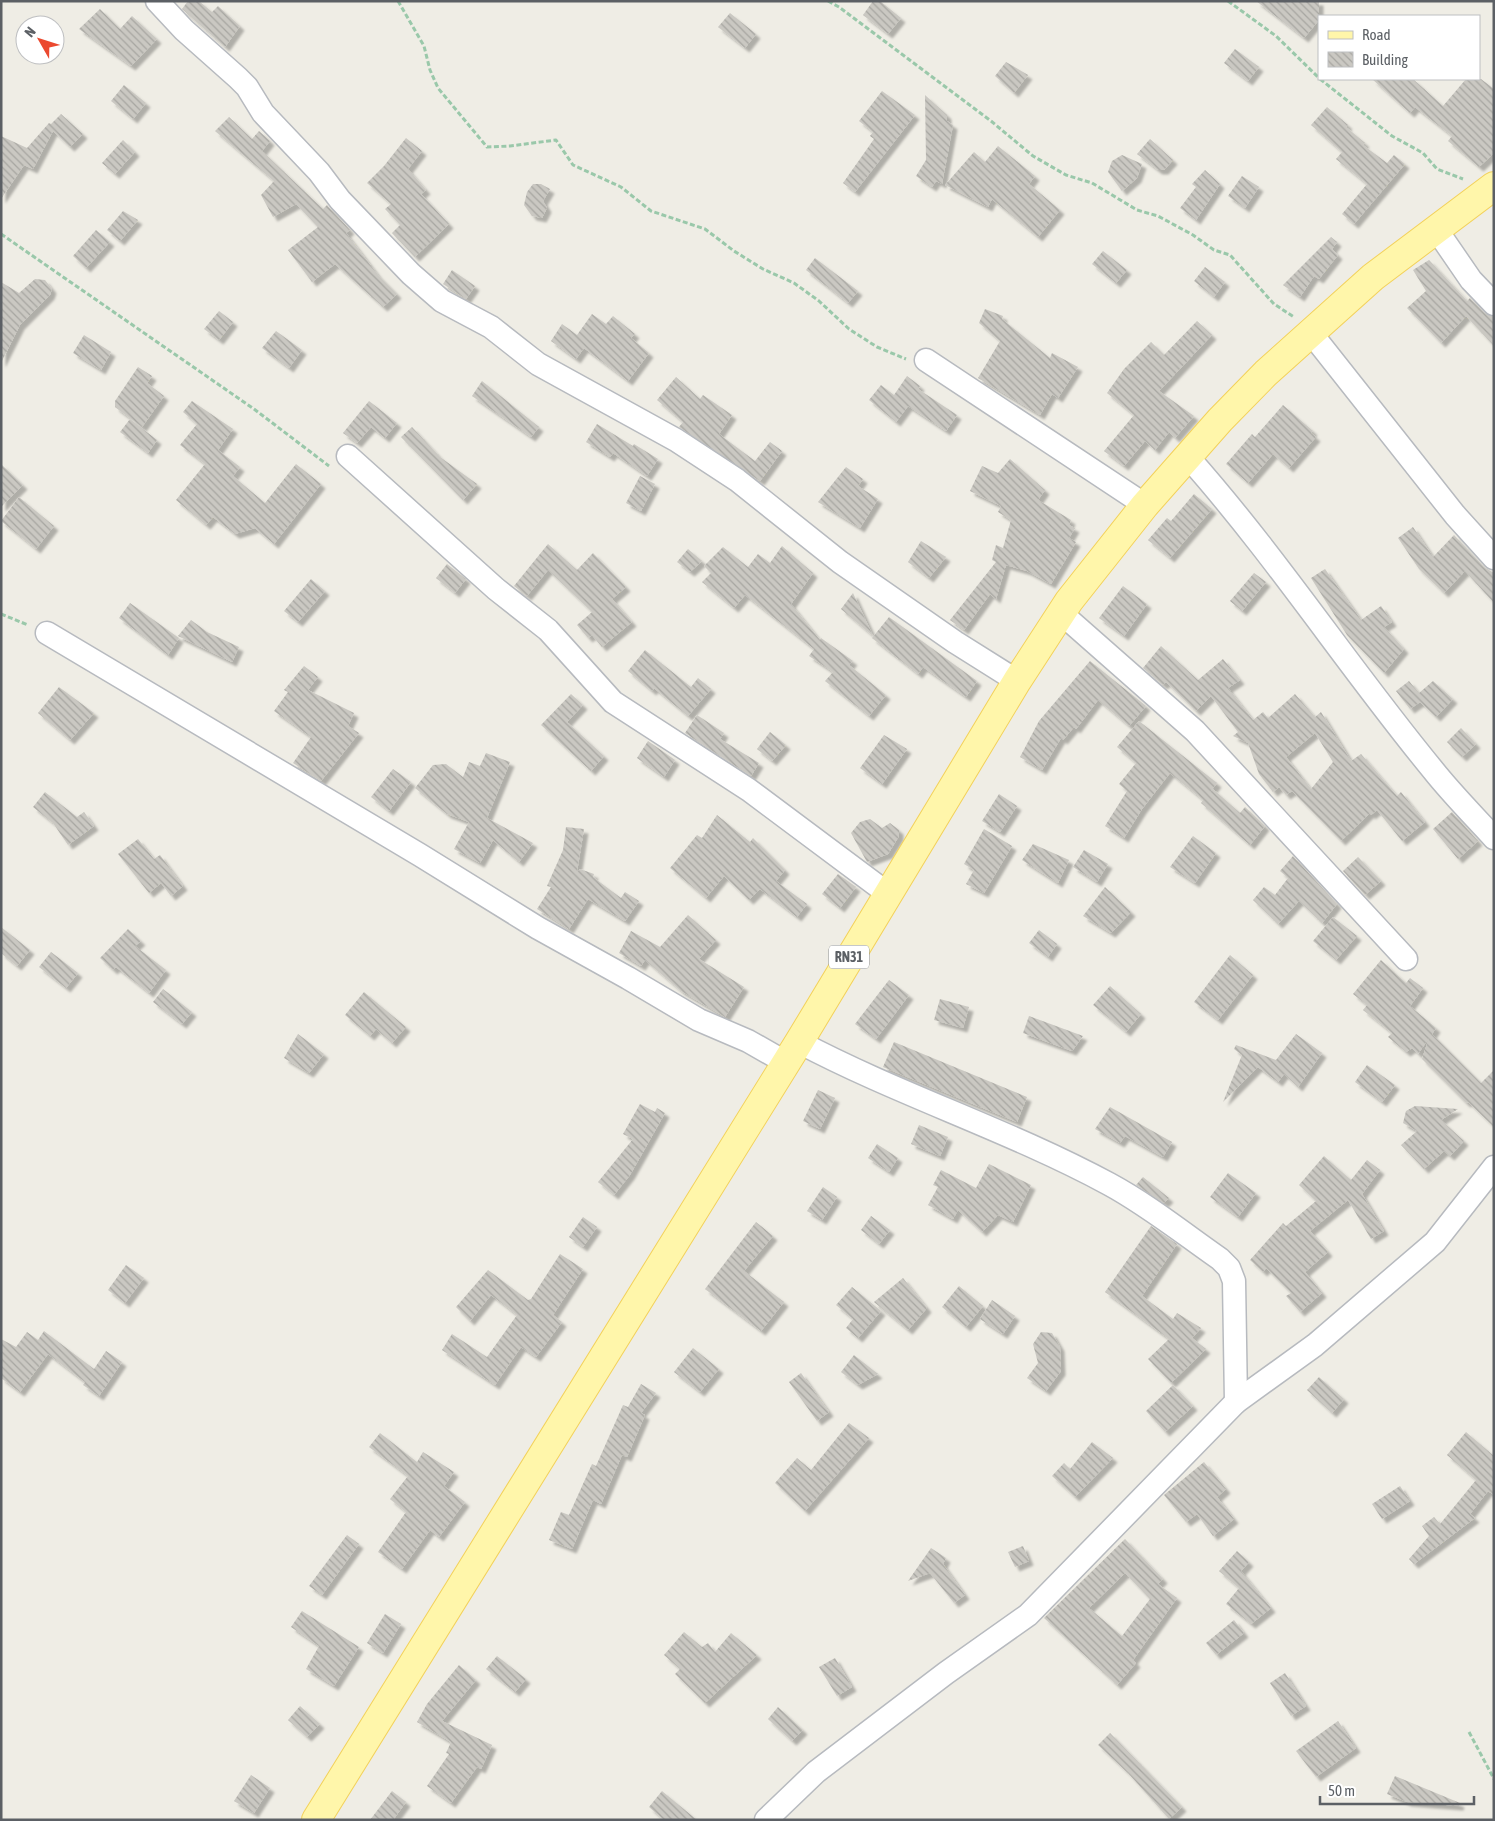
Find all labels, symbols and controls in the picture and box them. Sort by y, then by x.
north arrow [15,15,65,65]
legend [1318,15,1480,80]
text: N [21,24,39,40]
text: Road [1362,26,1391,43]
text: Building [1362,51,1408,68]
road number: RN31 [829,946,869,969]
scale bar [1320,1774,1474,1806]
text: 50 m [1328,1782,1355,1799]

